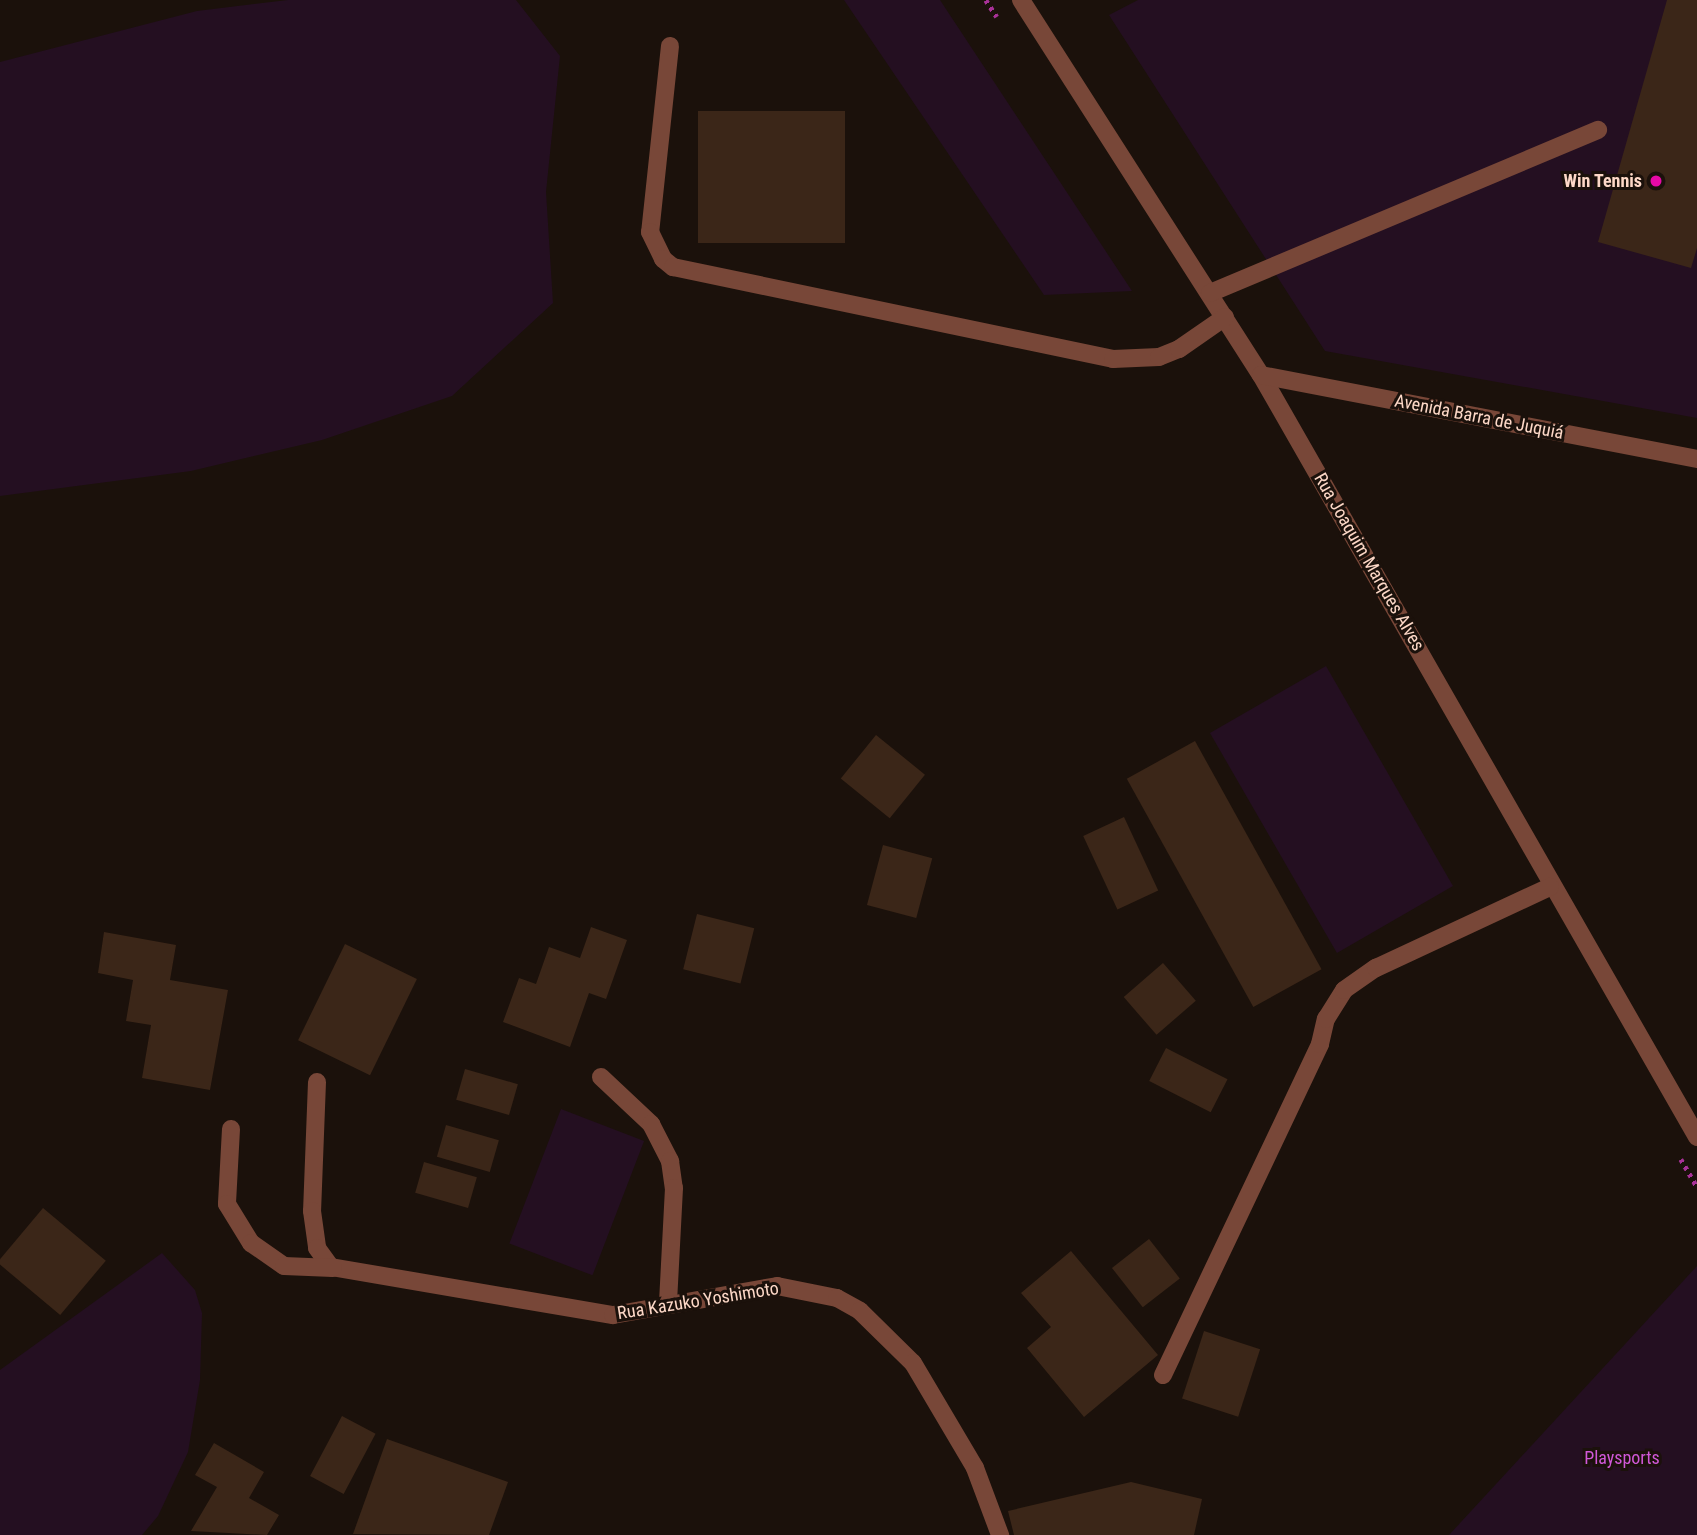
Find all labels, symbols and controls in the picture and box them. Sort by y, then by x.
place label: Win Tennis [1563,170,1642,192]
marker: Win Tennis [1648,173,1664,189]
street label: Avenida Barra de Juquiá [1393,390,1565,444]
street label: Rua Joaquim Marques Alves [1309,469,1429,655]
street label: Rua Kazuko Yoshimoto [616,1278,780,1324]
park label: Playsports [1584,1447,1660,1469]

